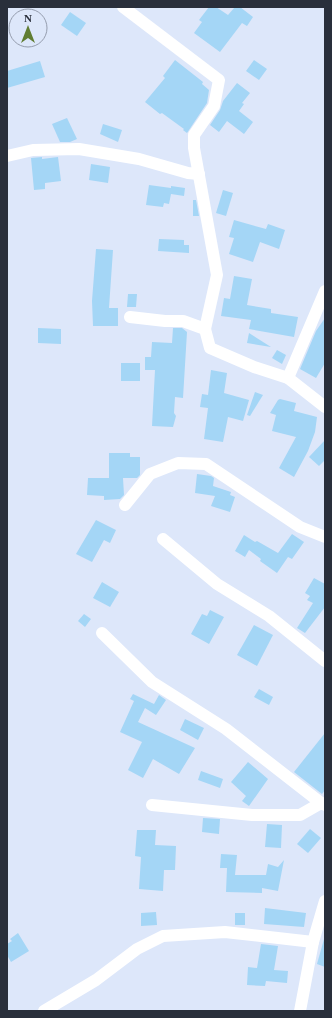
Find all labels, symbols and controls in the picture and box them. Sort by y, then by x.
north arrow [8,8,48,48]
text: N [24,12,32,24]

